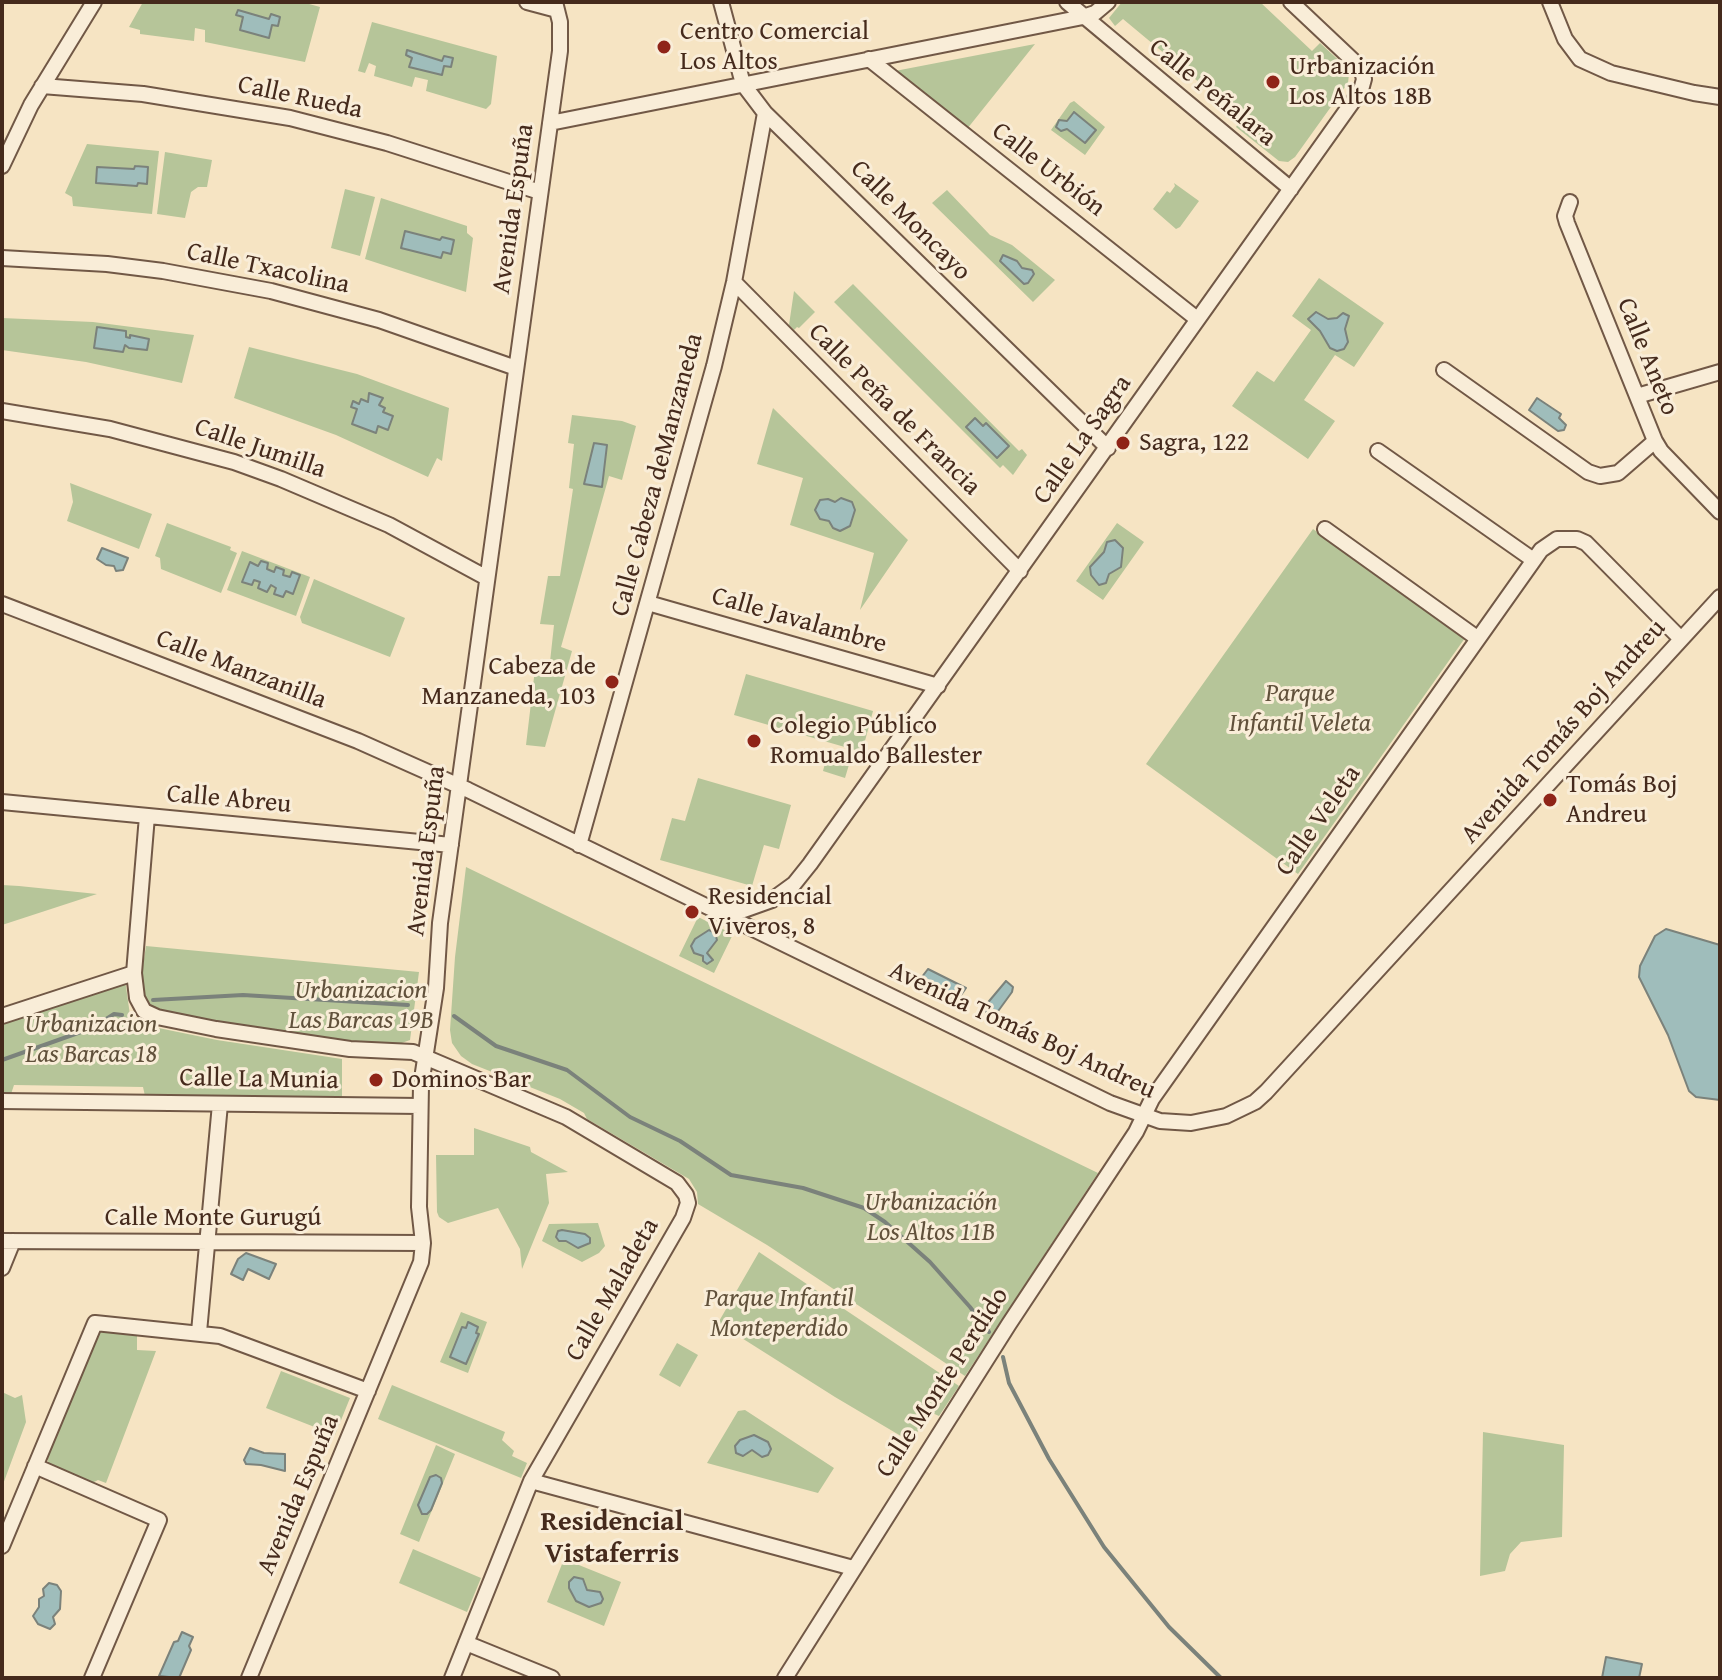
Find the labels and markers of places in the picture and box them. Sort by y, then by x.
place label: Centro Comercial Los Altos [680,16,869,78]
marker: Centro Comercial Los Altos [655,38,673,56]
place label: Urbanización Los Altos 18B [1289,51,1435,112]
marker: Urbanización Los Altos 18B [1264,73,1282,91]
place label: Sagra, 122 [1139,427,1249,459]
marker: Sagra, 122 [1114,434,1132,452]
place label: Cabeza de Manzaneda, 103 [422,651,596,712]
marker: Cabeza de Manzaneda, 103 [603,673,621,691]
place label: Colegio Público Romualdo Ballester [770,710,982,772]
marker: Colegio Público Romualdo Ballester [745,732,763,750]
place label: Tomás Boj Andreu [1566,769,1677,830]
marker: Tomás Boj Andreu [1541,791,1559,809]
place label: Residencial Viveros, 8 [708,881,832,942]
marker: Residencial Viveros, 8 [683,903,701,921]
place label: Dominos Bar [392,1064,531,1096]
marker: Dominos Bar [367,1071,385,1089]

